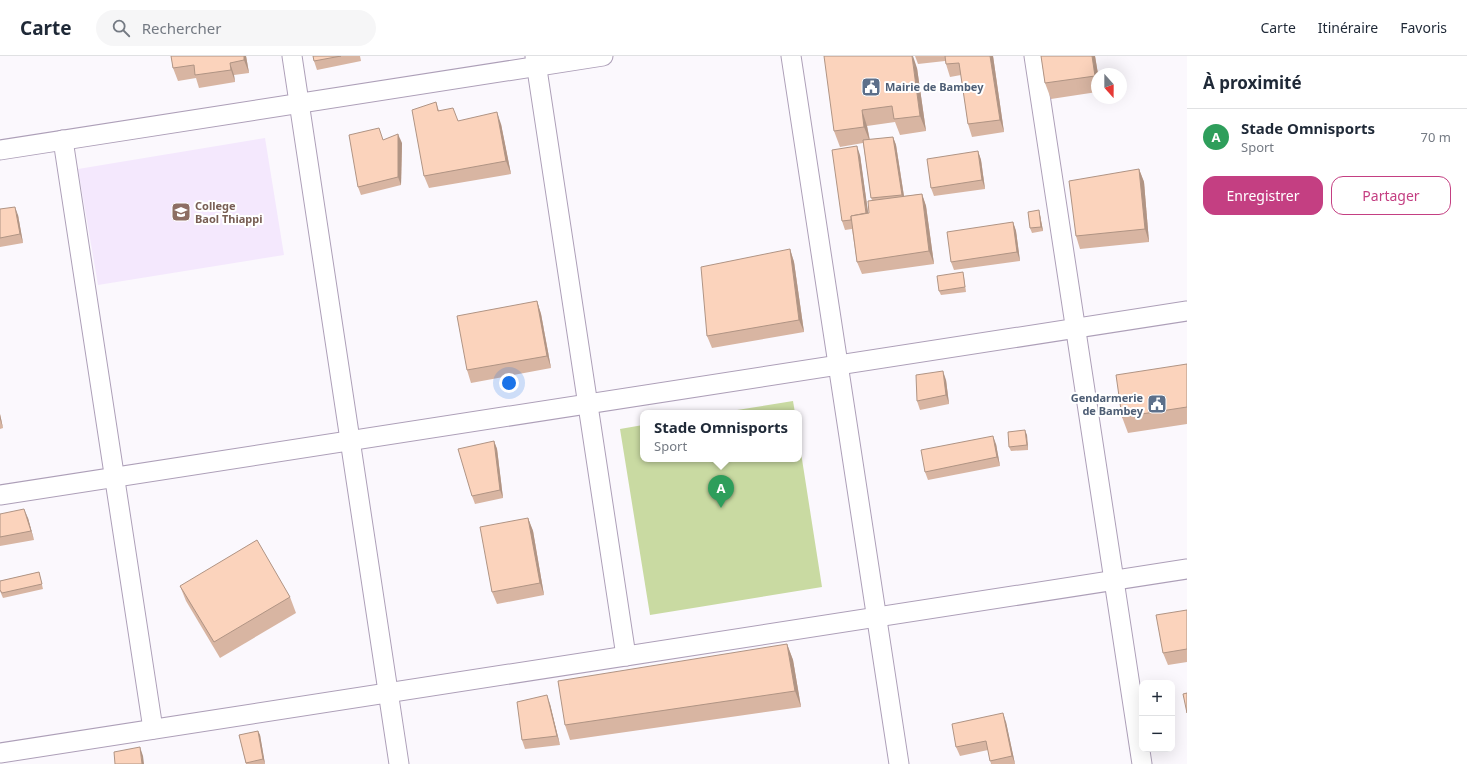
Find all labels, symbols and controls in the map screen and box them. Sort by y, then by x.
search box [96,10,376,46]
text: Carte [20,15,72,41]
icon: search [110,17,132,39]
text: Rechercher [142,18,221,38]
text: Carte [1260,18,1296,37]
text: Itinéraire [1318,18,1378,37]
text: Favoris [1400,18,1447,37]
north arrow [1091,68,1127,104]
text: À proximité [1203,71,1302,94]
public building icon: Mairie de Bambey [860,76,882,98]
place label: Mairie de Bambey [885,79,984,94]
text: Stade Omnisports [1241,118,1375,138]
text: A [1212,128,1221,146]
text: 70 m [1421,128,1451,146]
text: Sport [1241,138,1274,156]
button: Enregistrer [1203,176,1323,215]
button: Partager [1331,176,1451,215]
place label: College Baol Thiappi [195,198,263,226]
school or university icon: College Baol Thiappi [170,201,192,223]
your location [499,373,519,393]
place label: Gendarmerie de Bambey [1071,390,1144,418]
public building icon: Gendarmerie de Bambey [1146,393,1168,415]
popup [640,410,802,462]
text: Stade Omnisports [654,417,788,437]
text: Sport [654,437,687,455]
pin: A [708,475,734,508]
map controls [1139,680,1175,752]
button: + [1139,680,1175,716]
button: − [1139,716,1175,752]

